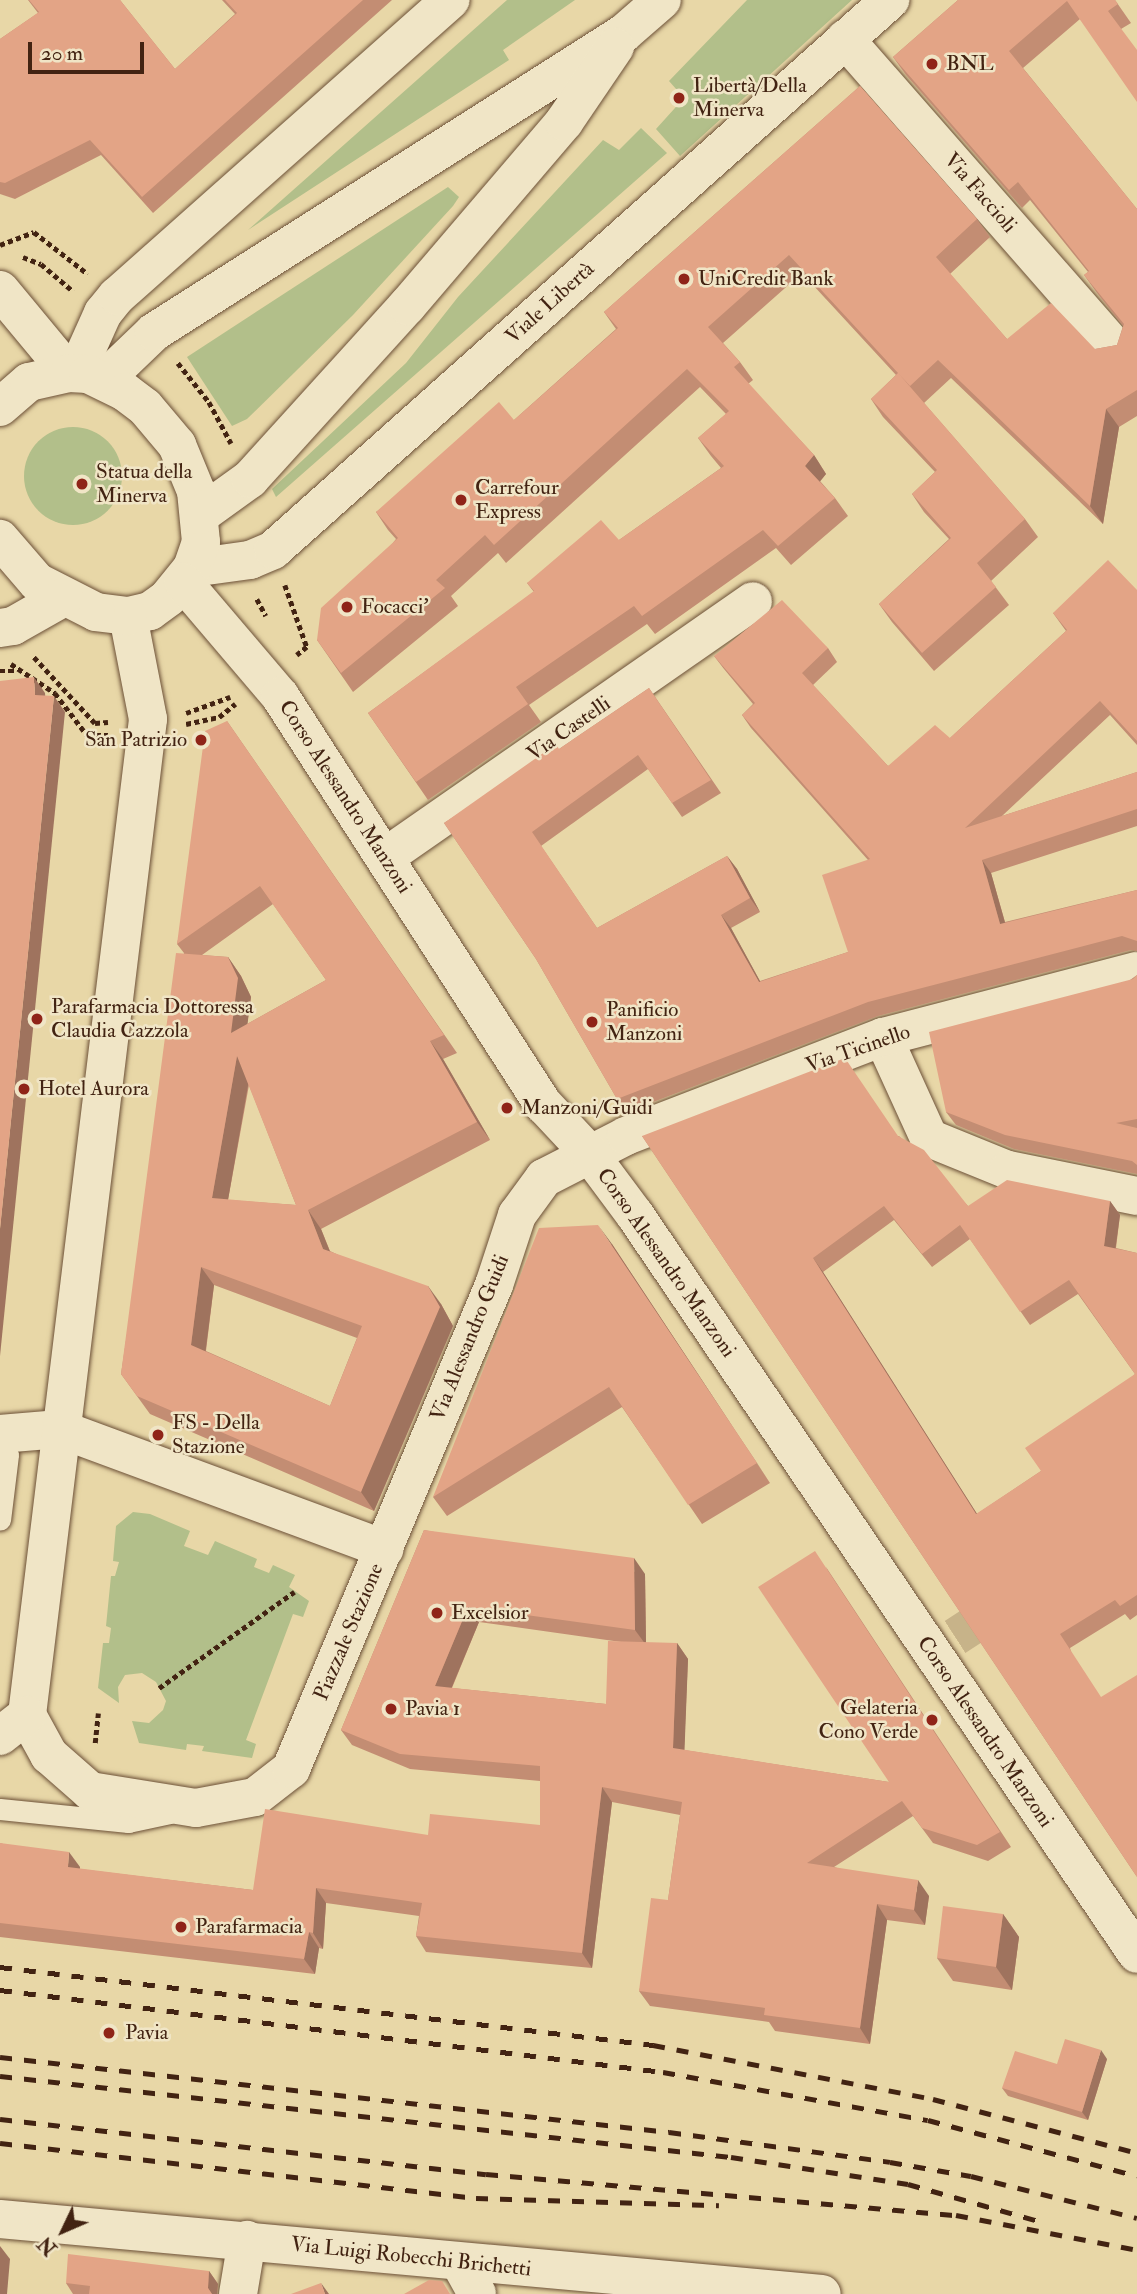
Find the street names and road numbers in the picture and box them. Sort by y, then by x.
street label: Via Faccioli [938,148,1022,238]
street label: Viale Libertà [500,257,600,349]
street label: Via Castelli [522,691,616,767]
street label: Corso Alessandro Manzoni [273,696,417,898]
street label: Via Ticinello [803,1019,913,1079]
street label: Corso Alessandro Manzoni [591,1164,741,1362]
street label: Via Alessandro Guidi [425,1251,515,1425]
street label: Piazzale Stazione [309,1560,389,1704]
street label: Corso Alessandro Manzoni [912,1632,1058,1832]
street label: Via Luigi Robecchi Brichetti [289,2232,533,2282]

